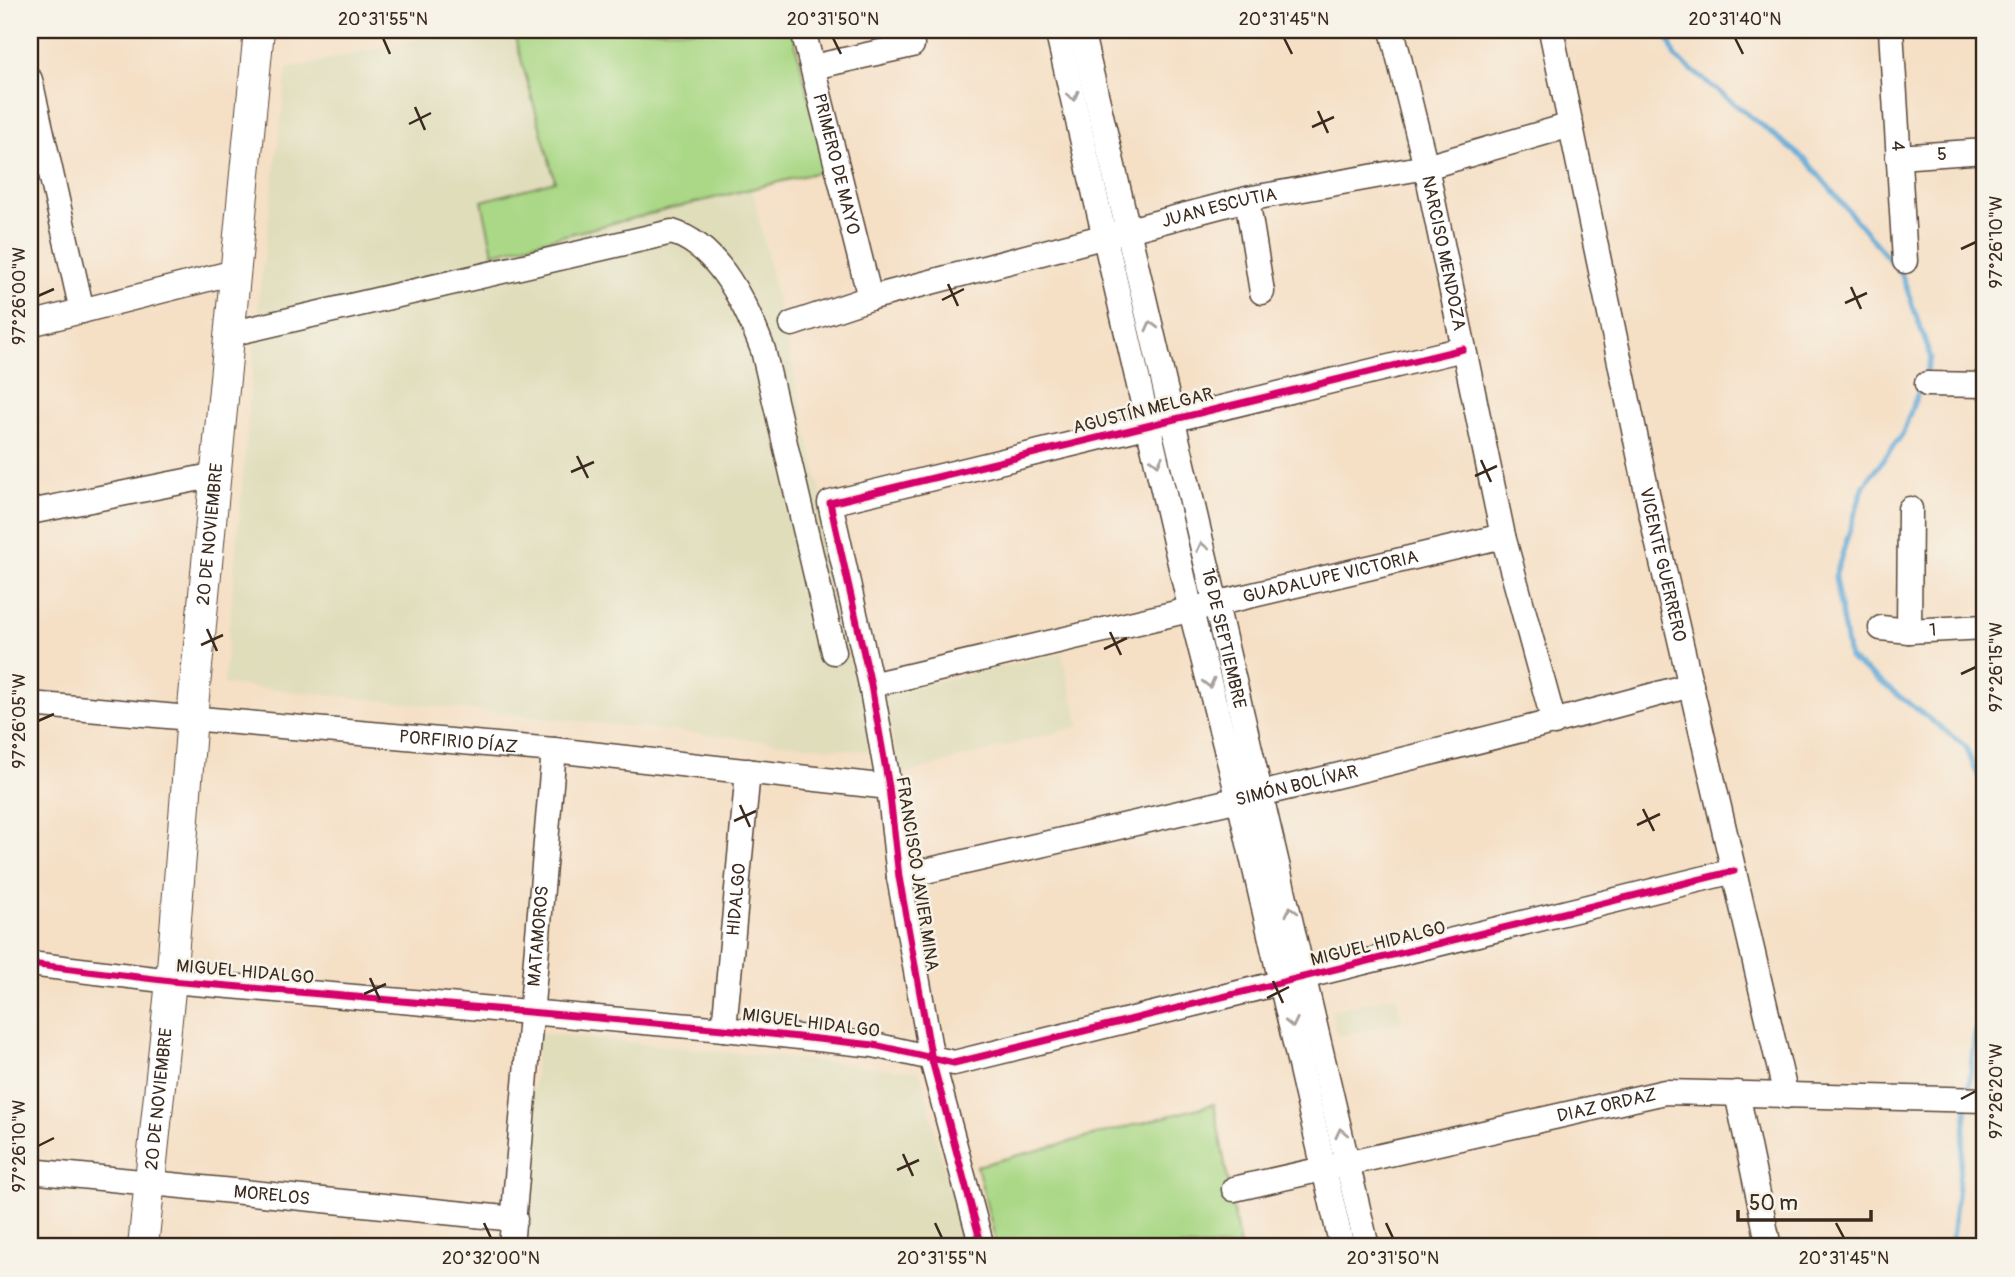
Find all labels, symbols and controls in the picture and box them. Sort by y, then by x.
text: 20°31'55"N [338,8,428,31]
text: 20°31'50"N [787,8,879,31]
text: 20°31'45"N [1239,8,1329,31]
text: 20°31'40"N [1688,8,1782,31]
one-way arrow [1065,90,1079,102]
street label: PRIMERO DE MAYO [808,91,865,237]
street label: 4 [1886,140,1910,152]
street label: 5 [1936,142,1948,166]
street label: NARCISO MENDOZA [1417,173,1471,333]
street label: JUAN ESCUTIA [1159,182,1279,232]
text: 97°26'10"W [1985,196,2008,288]
text: 97°26'00"W [8,247,31,345]
one-way arrow [1145,320,1159,332]
street label: AGUSTÍN MELGAR [1071,382,1215,440]
one-way arrow [1149,455,1164,467]
street label: 20 DE NOVIEMBRE [191,462,228,606]
street label: VICENTE GUERRERO [1635,485,1692,644]
one-way arrow [1196,541,1211,553]
street label: GUADALUPE VICTORIA [1240,545,1421,608]
street label: 16 DE SEPTIEMBRE [1196,566,1252,711]
street label: 1 [1929,618,1937,641]
text: 97°26'15"W [1985,622,2008,712]
text: 97°26'05"W [8,673,31,769]
one-way arrow [1201,676,1215,688]
street label: PORFIRIO DÍAZ [398,725,519,758]
street label: SIMÓN BOLÍVAR [1233,760,1360,811]
street label: FRANCISCO JAVIER MINA [890,775,944,973]
street label: HIDALGO [721,862,751,937]
street label: MATAMOROS [522,885,554,988]
one-way arrow [1285,905,1299,917]
street label: MIGUEL HIDALGO [1308,916,1448,972]
street label: MIGUEL HIDALGO [175,955,315,989]
street label: MIGUEL HIDALGO [741,1003,881,1043]
one-way arrow [1283,1017,1298,1029]
street label: 20 DE NOVIEMBRE [140,1027,178,1171]
text: 97°26'20"W [1985,1043,2008,1139]
street label: DIAZ ORDAZ [1555,1083,1659,1127]
text: 97°26'10"W [8,1100,31,1192]
one-way arrow [1335,1127,1349,1139]
scale bar [1738,1179,1871,1223]
street label: MORELOS [233,1180,311,1210]
text: 50 m [1749,1190,1798,1217]
text: 20°32'00"N [442,1247,540,1270]
text: 20°31'55"N [897,1247,987,1270]
text: 20°31'50"N [1347,1247,1439,1270]
text: 20°31'45"N [1799,1247,1889,1270]

